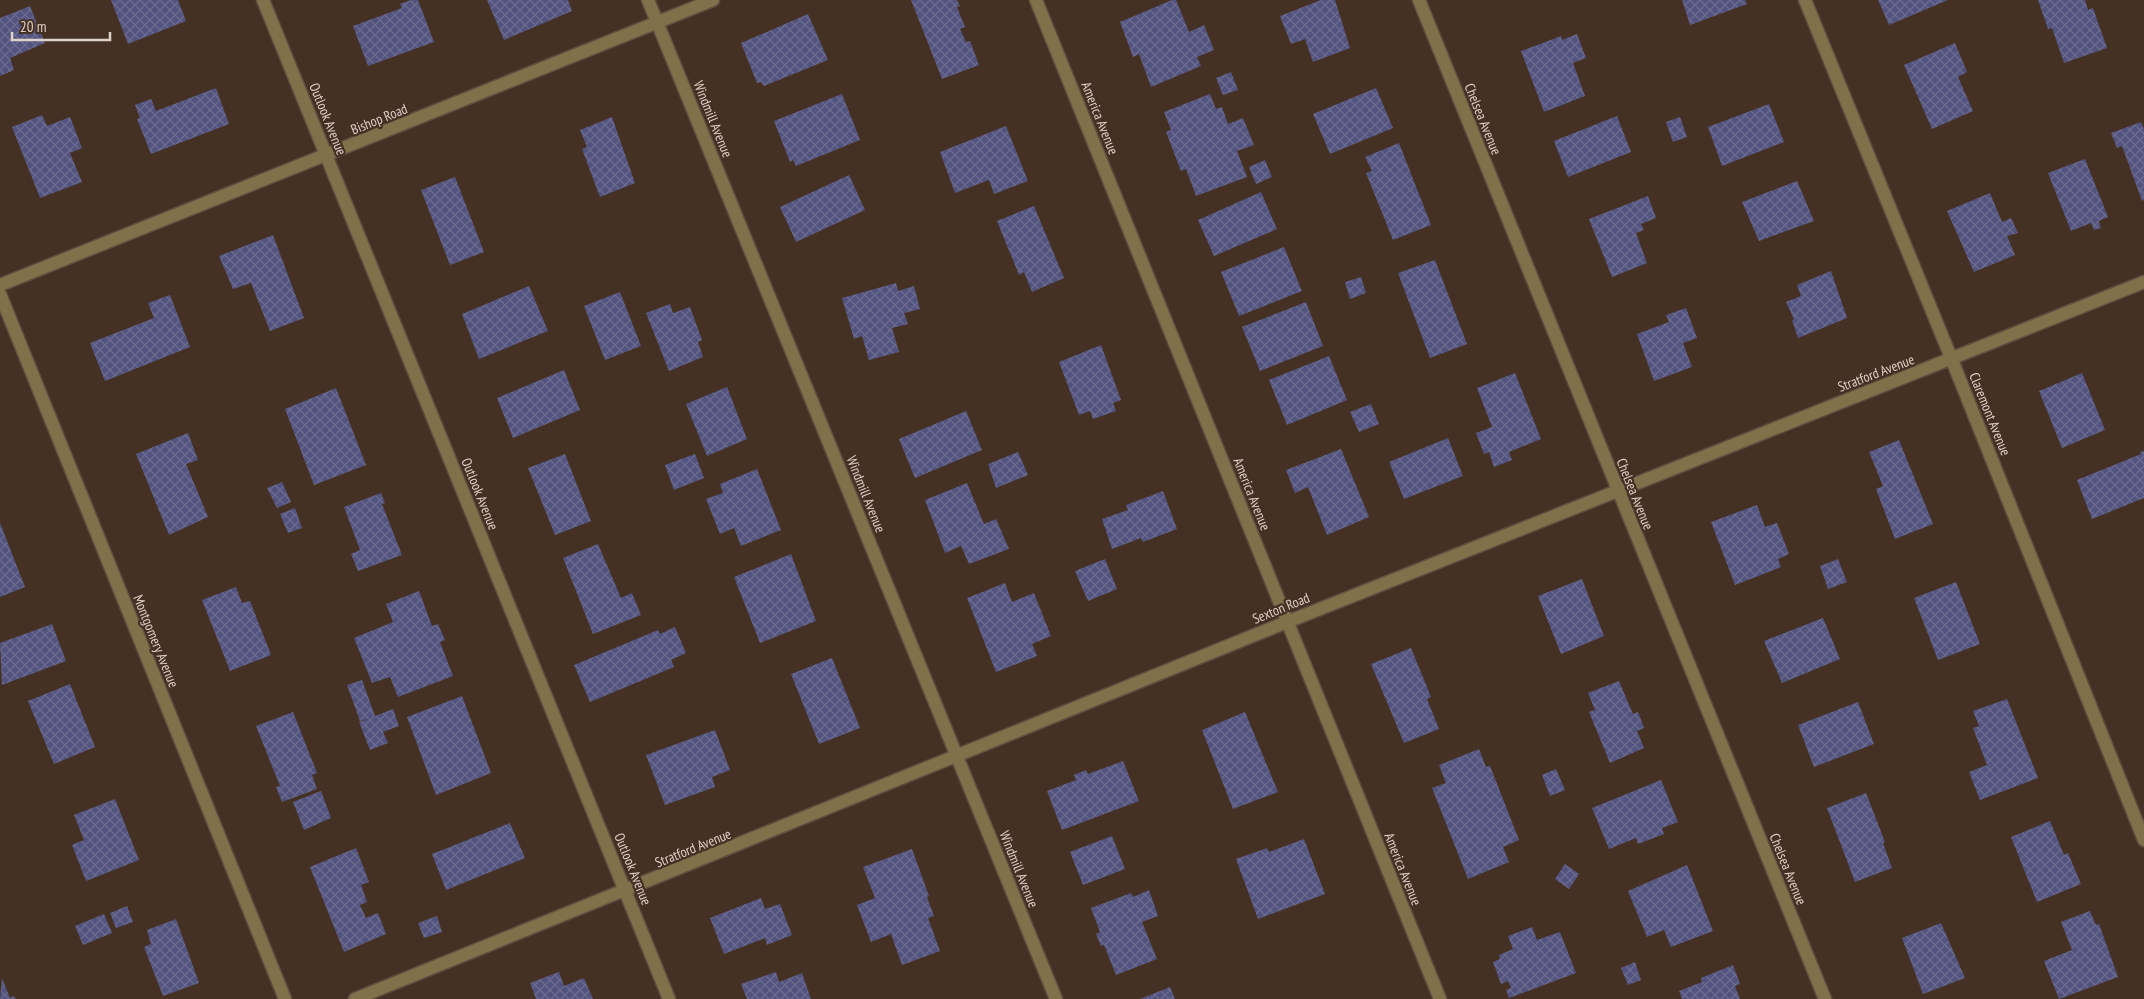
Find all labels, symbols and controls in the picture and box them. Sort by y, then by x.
scale bar [12,10,110,42]
text: 20 m [20,17,46,36]
street label: Windmill Avenue [689,78,737,160]
street label: America Avenue [1077,79,1123,157]
street label: Outlook Avenue [305,80,351,158]
street label: Chelsea Avenue [1460,81,1506,158]
street label: Bishop Road [348,100,410,138]
street label: Stratford Avenue [1835,350,1917,396]
street label: Claremont Avenue [1965,370,2015,458]
street label: Windmill Avenue [842,453,890,535]
street label: Outlook Avenue [457,455,503,533]
street label: America Avenue [1229,455,1275,533]
street label: Chelsea Avenue [1612,456,1658,533]
street label: Sexton Road [1250,588,1312,628]
street label: Montgomery Avenue [129,592,183,690]
street label: Stratford Avenue [652,824,734,871]
street label: Windmill Avenue [995,828,1043,910]
street label: Outlook Avenue [610,830,656,908]
street label: America Avenue [1380,830,1426,908]
street label: Chelsea Avenue [1765,831,1811,908]

